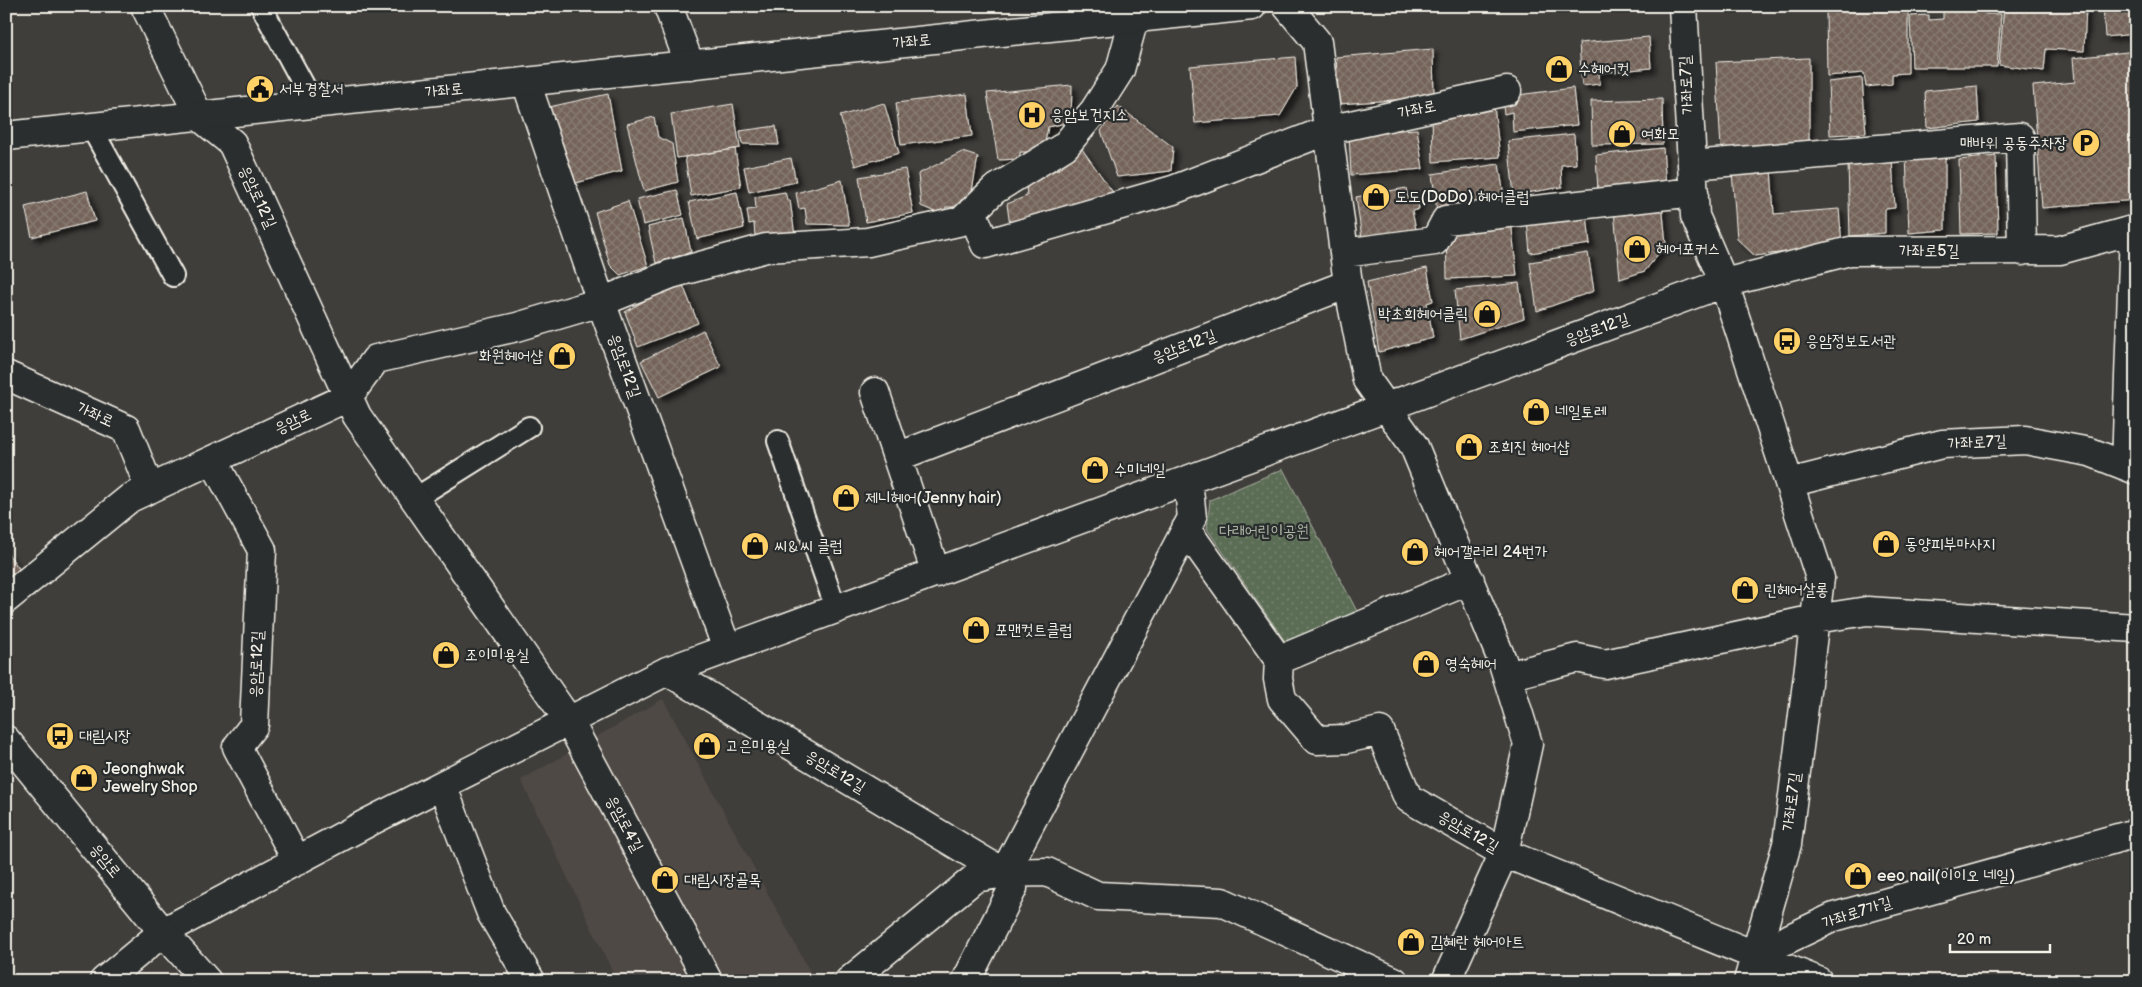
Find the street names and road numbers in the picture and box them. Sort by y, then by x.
street label: 가좌로 [892,31,932,53]
street label: 가좌로7길 [1676,55,1698,115]
street label: 가좌로 [424,80,464,102]
street label: 가좌로 [1396,97,1438,123]
street label: 응암로12길 [234,163,280,232]
street label: 가좌로5길 [1899,242,1959,261]
street label: 응암로12길 [1562,310,1632,350]
street label: 응암로12길 [1149,326,1219,368]
street label: 응암로12길 [604,331,644,401]
street label: 가좌로 [73,398,117,432]
street label: 응암로 [271,405,315,439]
street label: 가좌로7길 [1947,432,2007,454]
street label: 응암로12길 [246,630,268,698]
street label: 응암로12길 [801,747,869,797]
street label: 가좌로7길 [1779,771,1805,833]
street label: 응암로4길 [601,792,647,856]
street label: 응암로12길 [1434,807,1502,857]
street label: 응암로 [85,840,125,882]
street label: 가좌로7가길 [1820,893,1894,933]

